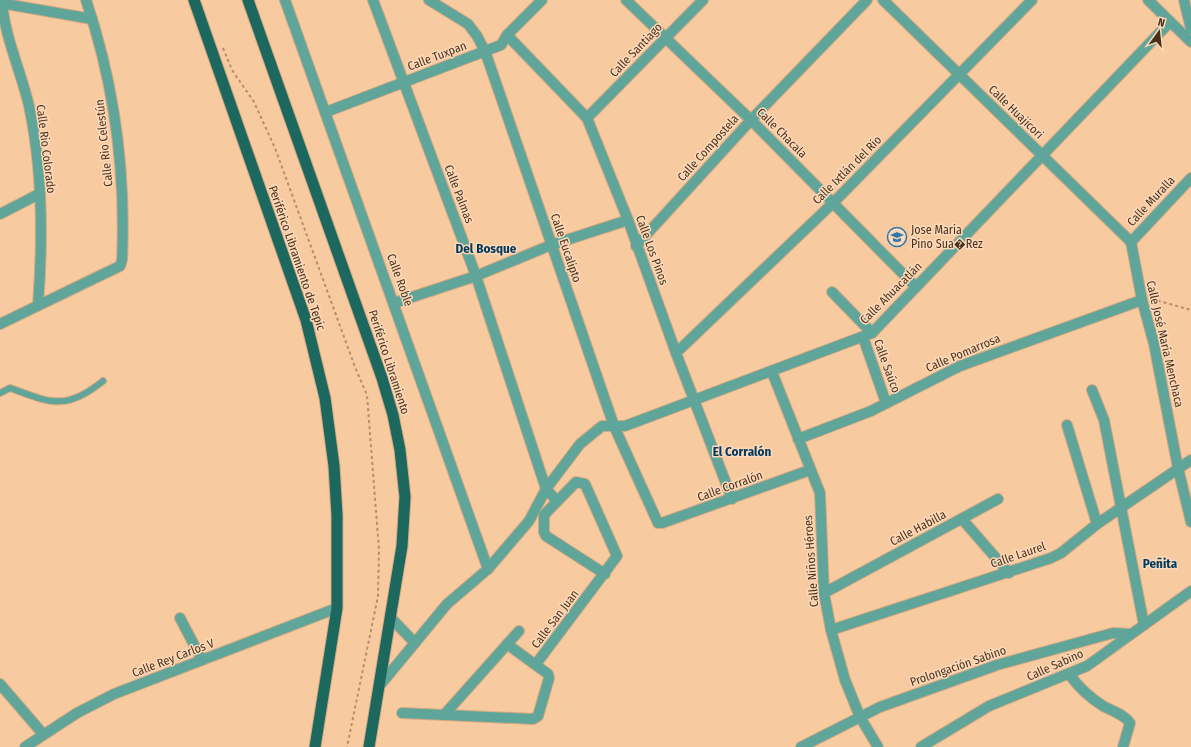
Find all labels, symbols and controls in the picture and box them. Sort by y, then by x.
north arrow [1139,12,1179,52]
text: N [1157,16,1166,30]
street label: Calle Santiago [607,20,665,80]
street label: Calle Tuxpan [406,38,468,74]
street label: Calle Huajicori [986,82,1046,142]
street label: Calle Rio Celestún [92,99,116,187]
street label: Calle Rio Colorado [34,104,58,194]
street label: Calle Chacala [754,105,810,161]
street label: Calle Compostela [674,112,742,184]
street label: Calle Ixtlán del Río [810,133,884,207]
street label: Calle Palmas [441,163,477,225]
street label: Calle Muralla [1124,173,1178,229]
street label: Periférico Libramiento de Tepic [266,184,328,332]
street label: Calle Eucalipto [548,212,584,284]
street label: Calle Los Pinos [633,213,671,287]
place label: Jose Maria Pino Sua�Rez [911,223,983,251]
school or university icon: Jose Maria Pino Sua�Rez [886,226,908,248]
district label: Del Bosque [456,241,517,256]
street label: Calle Roble [384,252,416,308]
street label: Calle Ahuacatlán [857,259,925,327]
street label: Calle José María Menchaca [1144,279,1186,409]
street label: Periférico Libramiento [366,308,412,416]
street label: Calle Pomarrosa [924,331,1002,375]
street label: Calle Saúco [871,337,903,395]
district label: El Corralón [713,444,771,459]
street label: Calle Corralón [695,468,765,504]
street label: Calle Habilla [888,507,949,549]
street label: Calle Niños Héroes [801,515,821,607]
street label: Calle Laurel [989,539,1047,571]
district label: Peñita [1143,556,1178,571]
street label: Calle San Juan [528,587,582,651]
street label: Calle Rey Carlos V [130,636,217,680]
street label: Prolongación Sabino [908,643,1008,689]
street label: Calle Sabino [1024,646,1086,684]

